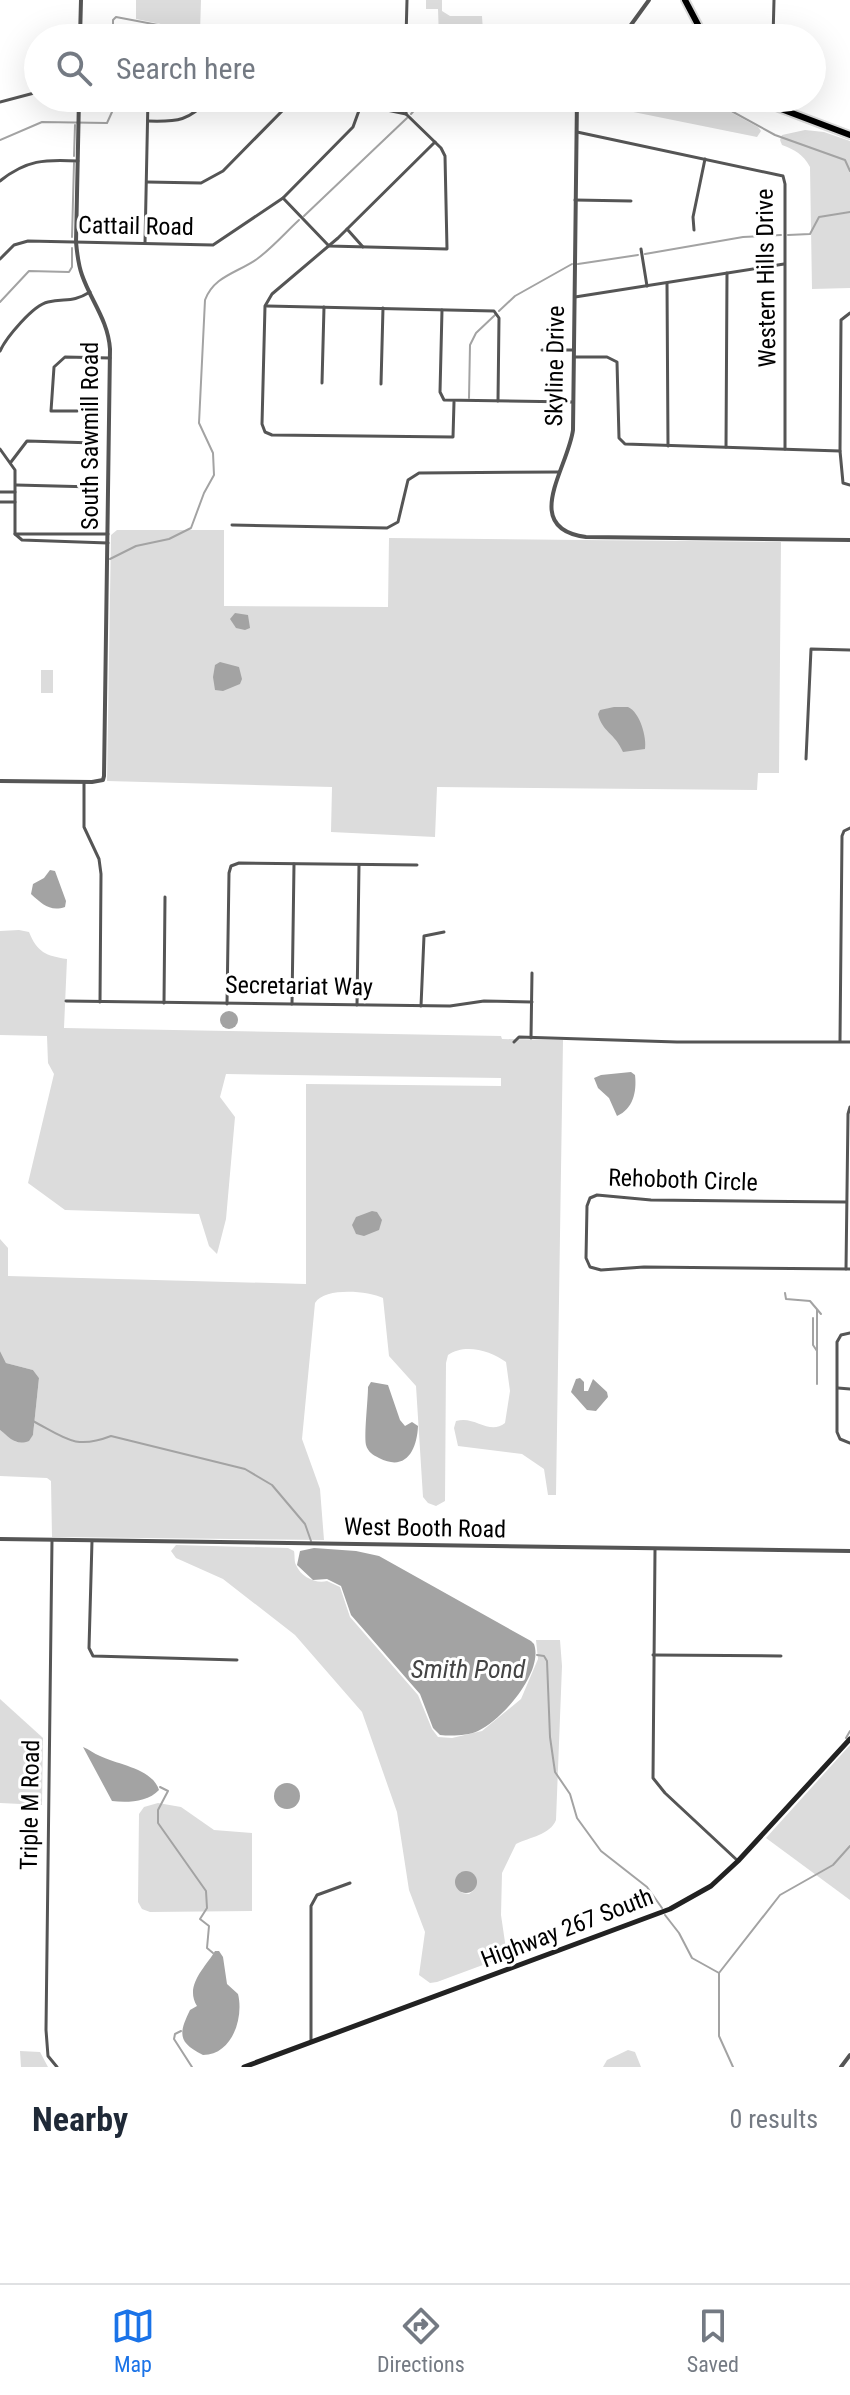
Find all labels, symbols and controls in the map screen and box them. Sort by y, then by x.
search box [24,24,826,112]
icon: search [52,46,96,90]
text: Search here [116,51,256,86]
street label: Western Hills Drive [750,188,782,368]
street label: Cattail Road [78,211,194,241]
street label: Skyline Drive [540,305,570,427]
street label: South Sawmill Road [76,342,104,530]
street label: Secretariat Way [225,971,373,1001]
street label: Rehoboth Circle [608,1163,758,1197]
street label: West Booth Road [344,1513,506,1543]
water label: Smith Pond [411,1654,526,1684]
street label: Triple M Road [15,1740,45,1870]
street label: Highway 267 South [477,1882,657,1974]
text: Nearby [32,2099,128,2139]
text: 0 results [729,2104,818,2134]
tab: Map [111,2304,155,2377]
tab: Directions [377,2304,465,2377]
tab: Saved [687,2304,739,2377]

